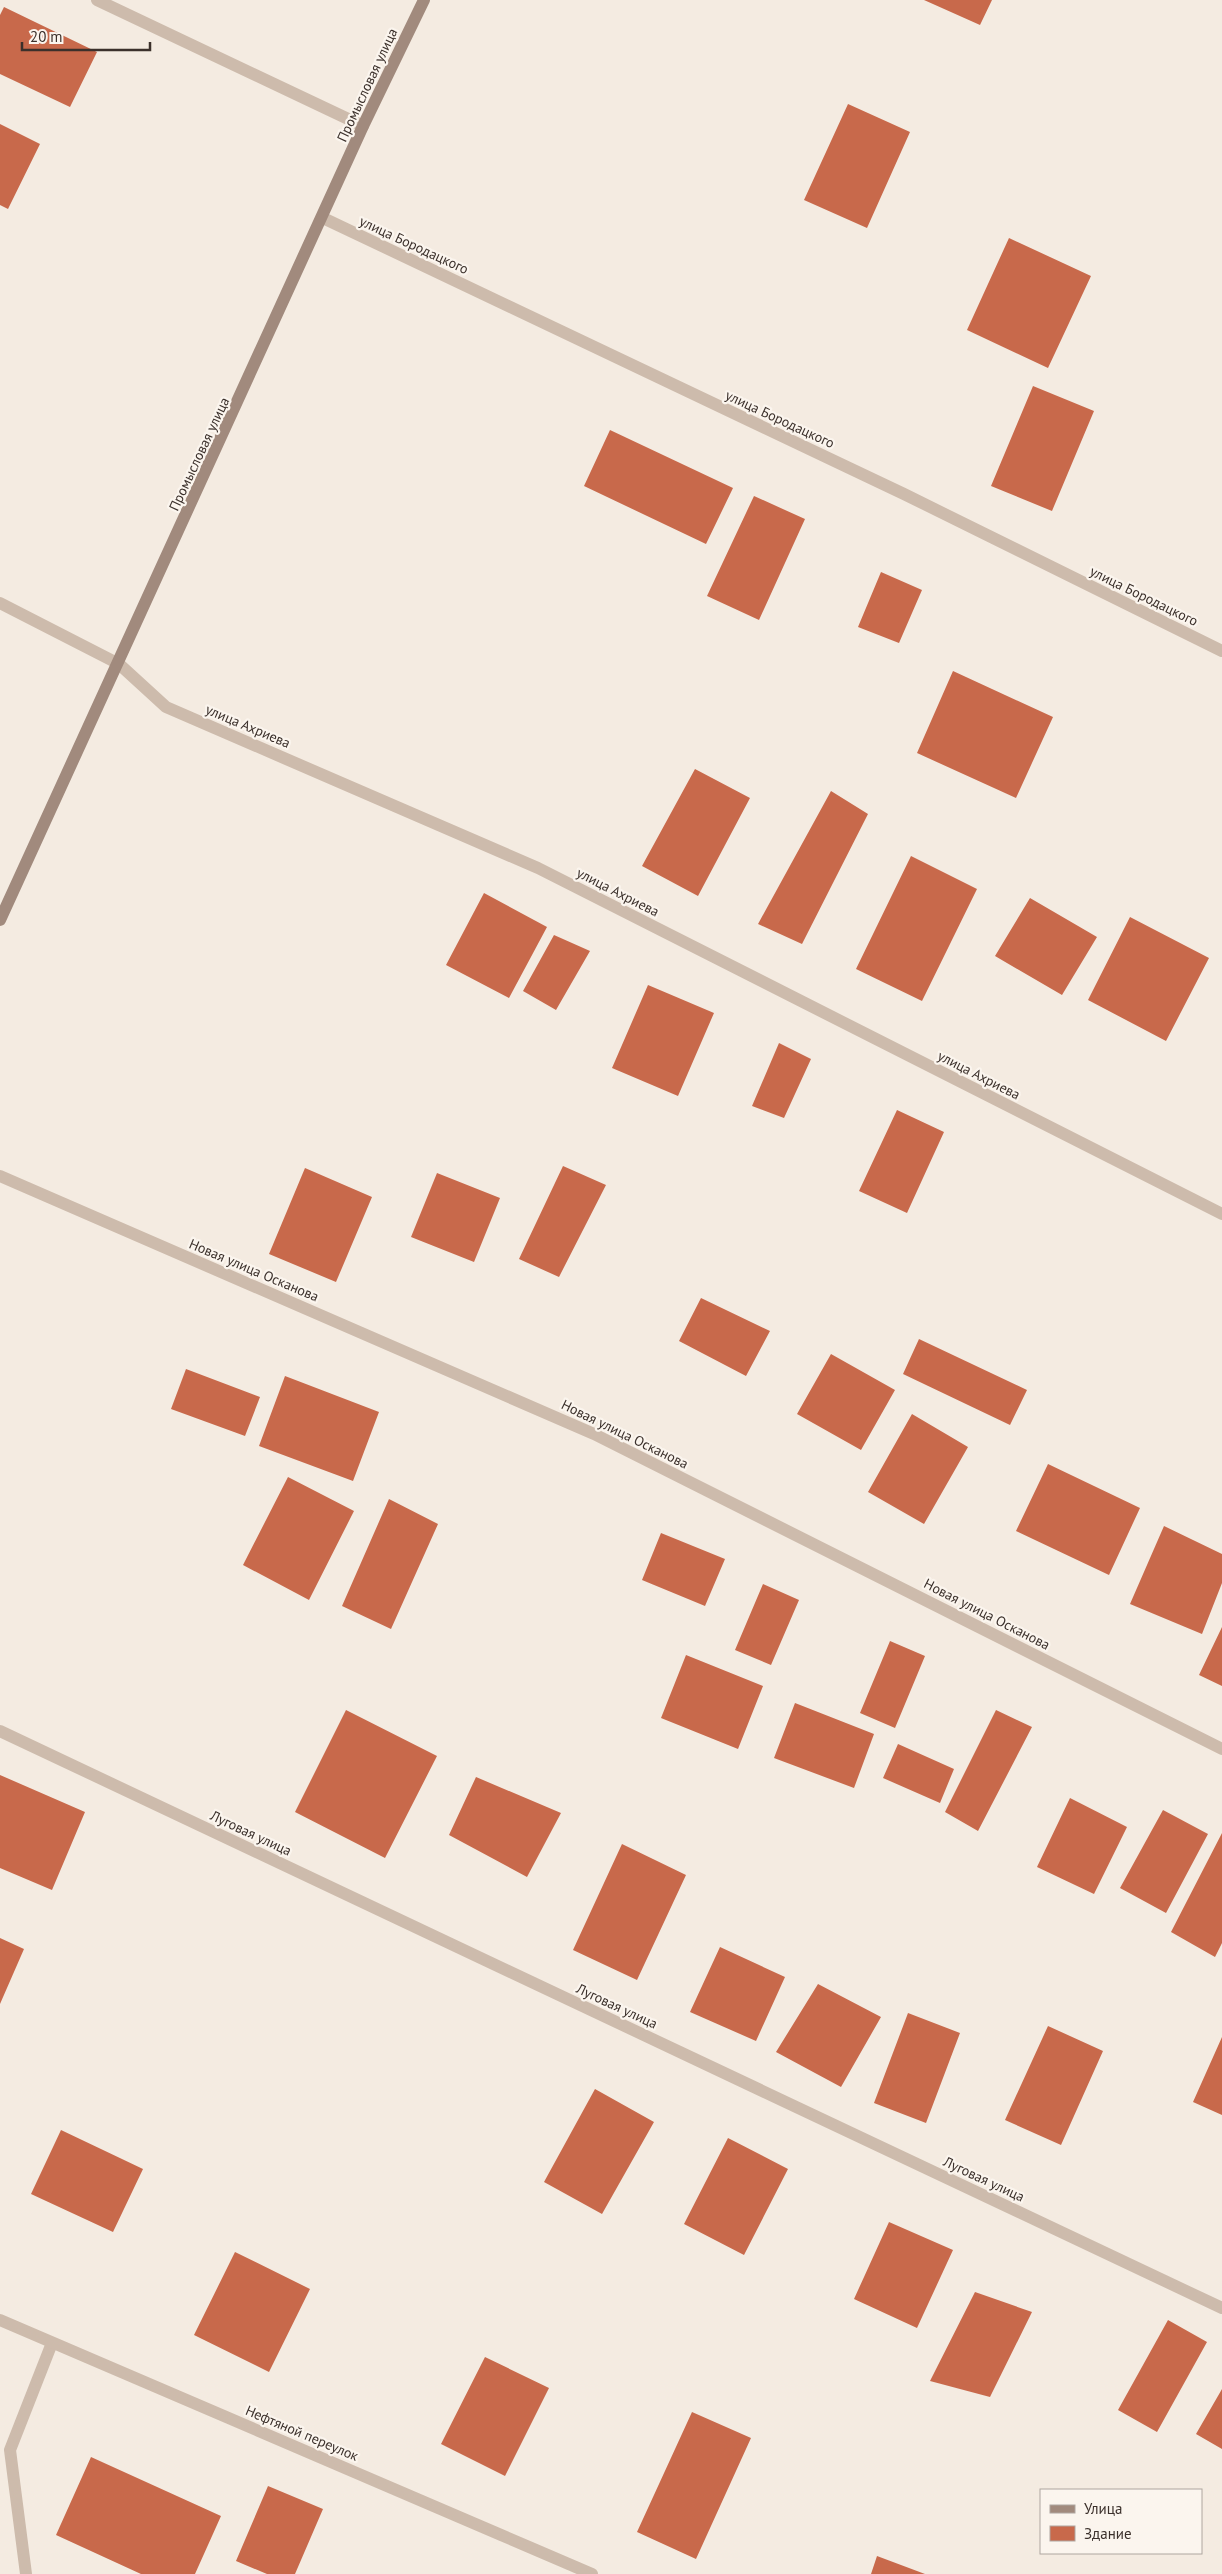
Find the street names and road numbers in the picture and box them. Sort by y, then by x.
street label: Промысловая улица [333,25,401,145]
street label: улица Бородацкого [357,212,471,278]
street label: улица Бородацкого [723,386,837,452]
street label: Промысловая улица [165,394,233,514]
street label: улица Бородацкого [1087,562,1201,630]
street label: улица Ахриева [203,700,293,752]
street label: улица Ахриева [574,864,662,921]
street label: улица Ахриева [935,1047,1023,1104]
street label: Новая улица Осканова [186,1235,322,1305]
street label: Новая улица Осканова [559,1395,692,1473]
street label: Новая улица Осканова [921,1574,1053,1654]
street label: Луговая улица [207,1806,295,1860]
street label: Луговая улица [573,1979,661,2033]
street label: Луговая улица [940,2152,1028,2206]
street label: Нефтяной переулок [243,2401,361,2465]

